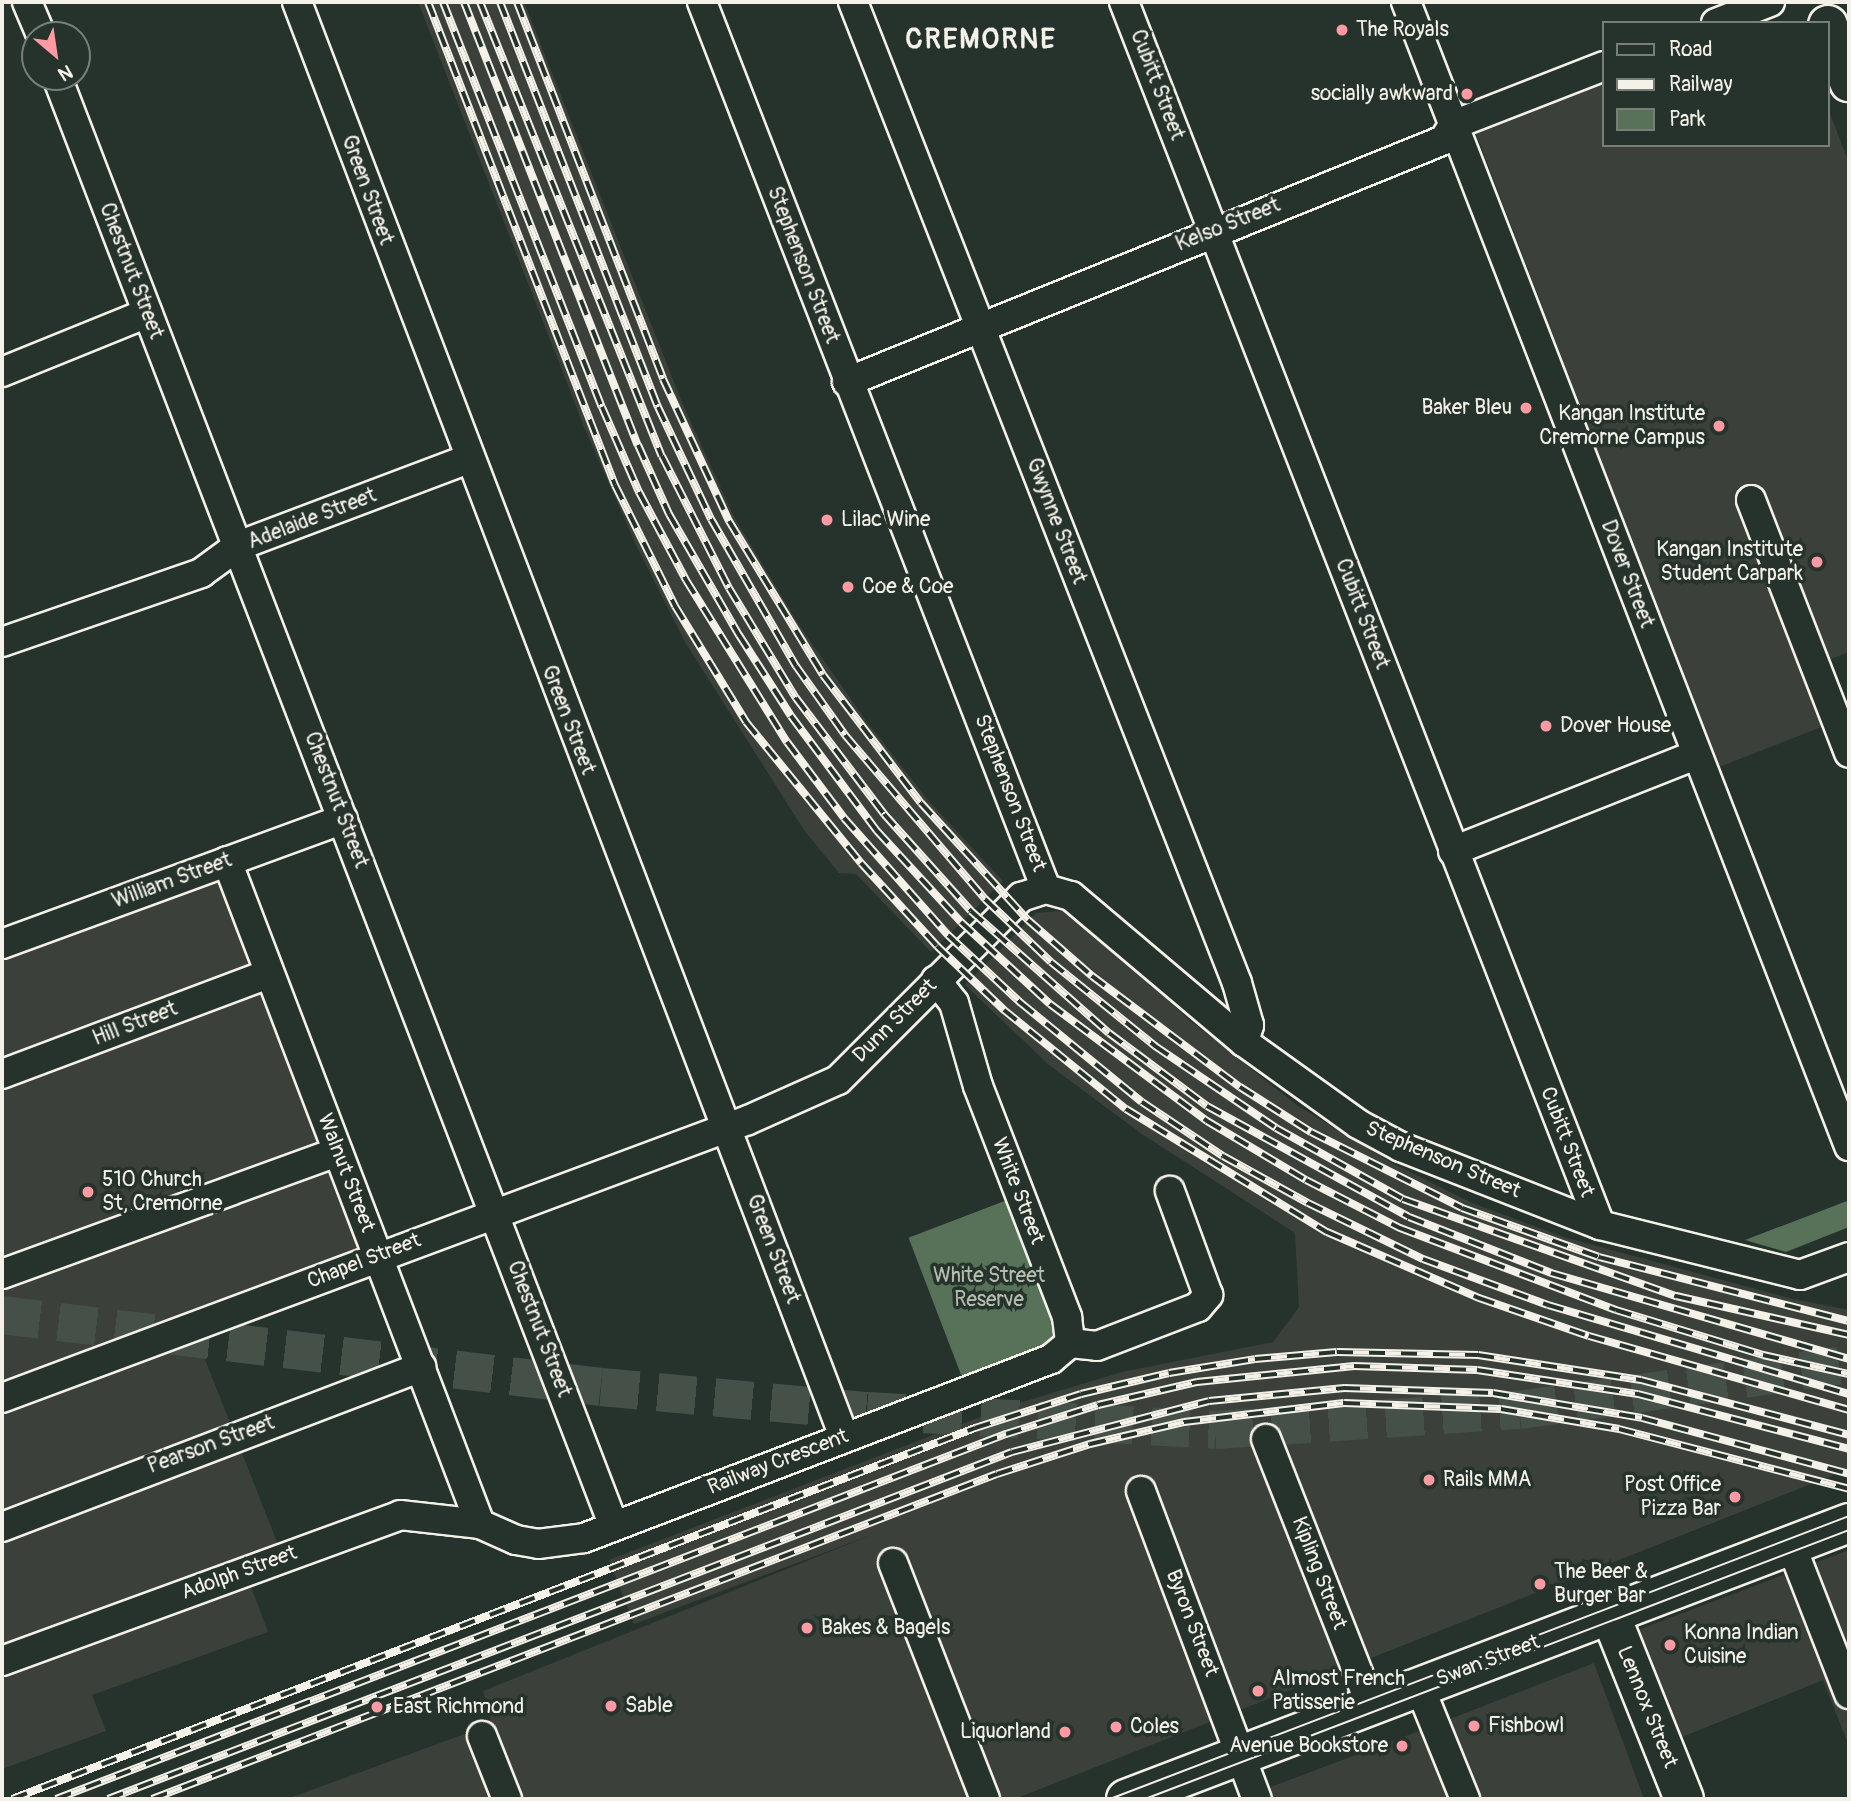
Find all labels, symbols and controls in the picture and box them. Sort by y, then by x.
place label: The Royals [1356,17,1449,43]
north arrow [21,21,91,91]
legend [1602,21,1830,147]
marker: The Royals [1334,22,1350,38]
district label: CREMORNE [906,23,1056,57]
street label: Cubitt Street [1124,26,1190,144]
text: Road [1669,36,1713,63]
text: N [54,59,77,86]
text: Railway [1669,71,1733,98]
place label: socially awkward [1311,81,1453,107]
marker: socially awkward [1459,86,1475,102]
text: Park [1669,106,1706,133]
street label: Green Street [336,132,398,248]
street label: Stephenson Street [761,183,845,347]
street label: Kelso Street [1172,193,1284,257]
street label: Chestnut Street [94,200,168,342]
place label: Baker Bleu [1421,395,1512,421]
marker: Baker Bleu [1518,400,1534,416]
place label: Kangan Institute Cremorne Campus [1539,401,1705,451]
marker: Kangan Institute Cremorne Campus [1711,418,1727,434]
street label: Gwynne Street [1020,455,1092,587]
street label: Adelaide Street [244,483,380,555]
place label: Lilac Wine [841,507,930,533]
marker: Lilac Wine [819,512,835,528]
street label: Dover Street [1595,517,1659,631]
place label: Kangan Institute Student Carpark [1656,537,1803,587]
marker: Kangan Institute Student Carpark [1809,554,1825,570]
street label: Cubitt Street [1329,555,1395,673]
place label: Coe & Coe [862,574,953,600]
marker: Coe & Coe [840,579,856,595]
street label: Green Street [536,662,600,778]
street label: Stephenson Street [968,711,1052,875]
place label: Dover House [1560,713,1671,739]
marker: Dover House [1538,718,1554,734]
street label: Chestnut Street [299,729,373,871]
street label: William Street [109,848,235,914]
street label: Dunn Street [848,974,942,1068]
street label: Hill Street [89,996,181,1052]
street label: Cubitt Street [1534,1083,1600,1201]
street label: Walnut Street [312,1110,380,1236]
street label: Stephenson Street [1362,1116,1524,1204]
street label: White Street [986,1134,1050,1248]
place label: 510 Church St, Cremorne [102,1167,222,1217]
marker: 510 Church St, Cremorne [80,1184,96,1200]
street label: Green Street [741,1191,805,1307]
street label: Chapel Street [304,1228,424,1294]
street label: Chestnut Street [502,1258,576,1400]
park label: White Street Reserve [933,1263,1045,1313]
street label: Pearson Street [144,1410,278,1480]
street label: Railway Crescent [704,1424,852,1500]
place label: Rails MMA [1443,1467,1531,1493]
marker: Rails MMA [1421,1472,1437,1488]
place label: Post Office Pizza Bar [1624,1472,1721,1522]
marker: Post Office Pizza Bar [1727,1489,1743,1505]
street label: Kipling Street [1286,1513,1352,1633]
street label: Adolph Street [178,1540,300,1606]
place label: The Beer & Burger Bar [1554,1559,1648,1609]
street label: Byron Street [1160,1566,1224,1680]
marker: The Beer & Burger Bar [1532,1576,1548,1592]
place label: Bakes & Bagels [821,1615,950,1641]
marker: Bakes & Bagels [799,1620,815,1636]
place label: Konna Indian Cuisine [1684,1620,1799,1670]
street label: Swan Street [1433,1630,1543,1692]
marker: Konna Indian Cuisine [1662,1637,1678,1653]
street label: Lennox Street [1611,1642,1683,1772]
place label: Almost French Patisserie [1272,1666,1405,1716]
marker: Almost French Patisserie [1250,1683,1266,1699]
place label: Sable [625,1693,673,1719]
place label: East Richmond [393,1694,524,1720]
marker: East Richmond [367,1697,387,1717]
marker: Sable [603,1698,619,1714]
place label: Fishbowl [1488,1713,1564,1739]
place label: Coles [1130,1714,1179,1740]
marker: Fishbowl [1466,1718,1482,1734]
place label: Liquorland [960,1719,1051,1745]
marker: Coles [1108,1719,1124,1735]
marker: Liquorland [1057,1724,1073,1740]
place label: Avenue Bookstore [1229,1733,1388,1759]
marker: Avenue Bookstore [1394,1738,1410,1754]

